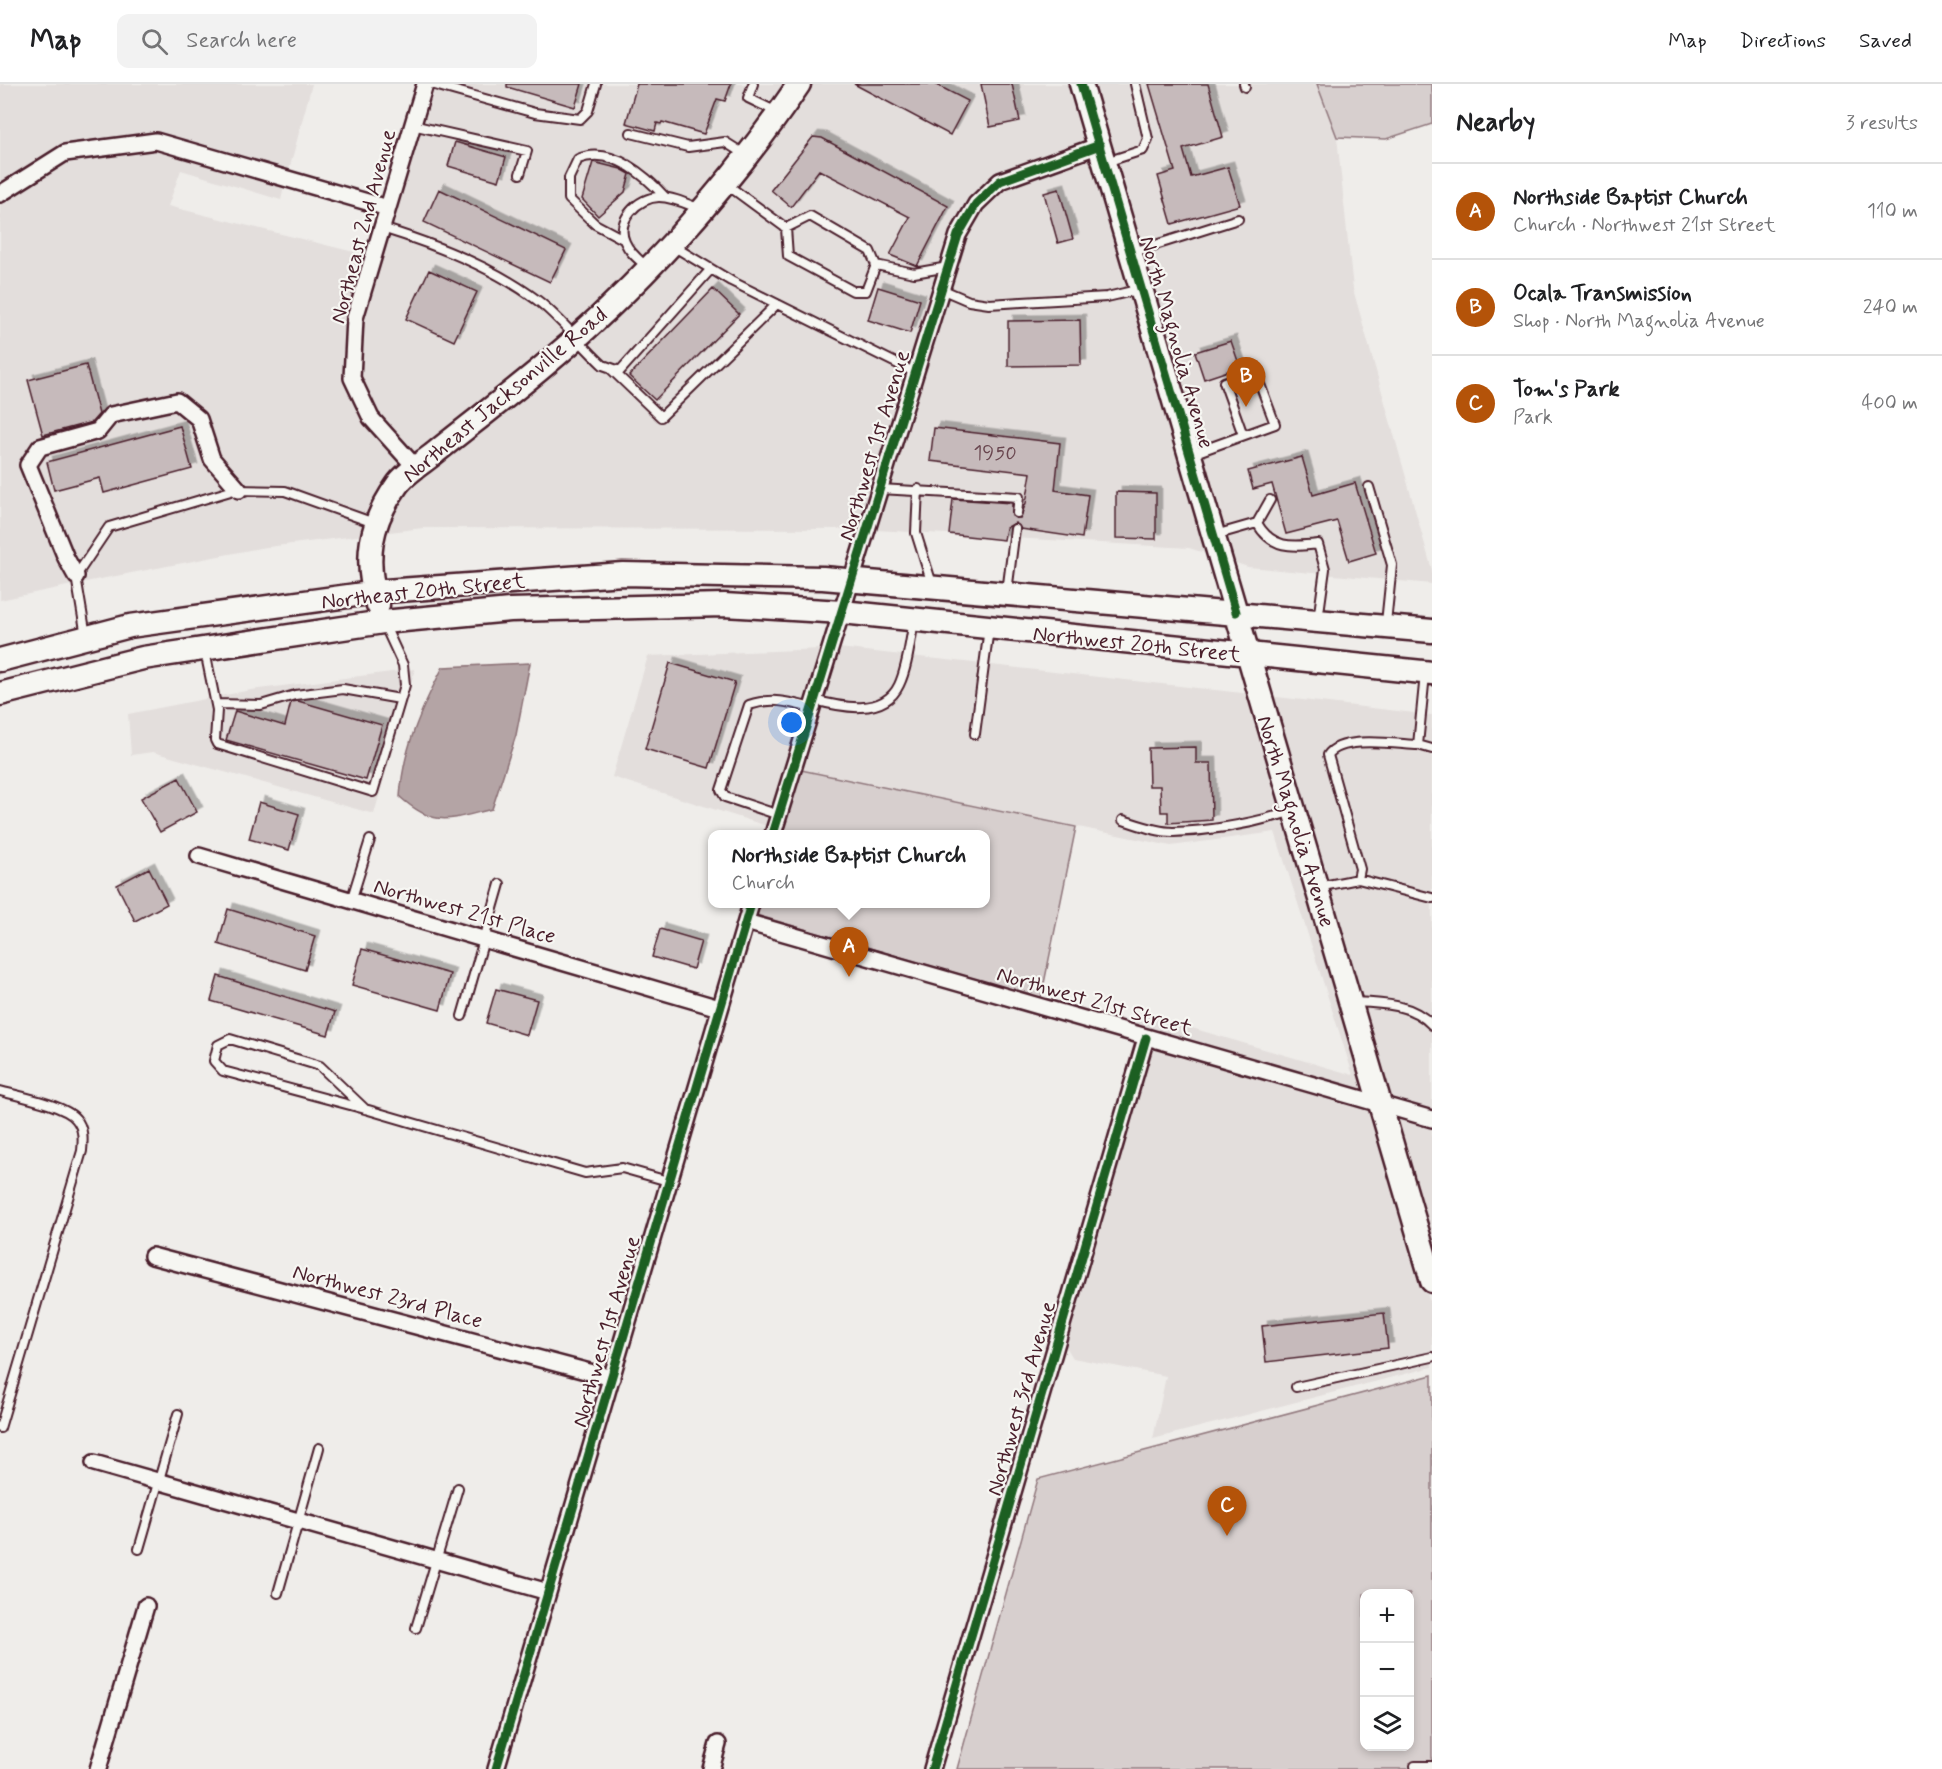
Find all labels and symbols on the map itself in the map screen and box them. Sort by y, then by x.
street label: Northeast 2nd Avenue [325,126,403,327]
street label: North Magnolia Avenue [1129,233,1220,453]
street label: Northeast Jacksonville Road [397,302,614,490]
street label: Northwest 1st Avenue [833,347,917,544]
pin: B [1226,358,1266,407]
house number: 1950 [973,440,1017,467]
street label: Northeast 20th Street [320,567,526,617]
street label: Northwest 20th Street [1031,620,1242,670]
your location [777,708,806,737]
street label: North Magnolia Avenue [1247,712,1341,932]
street label: Northwest 21st Place [370,873,559,951]
pin: A [830,928,868,977]
street label: Northwest 21st Street [993,961,1196,1043]
street label: Northwest 1st Avenue [566,1232,648,1431]
street label: Northwest 23rd Place [290,1258,485,1336]
street label: Northwest 3rd Avenue [981,1298,1063,1499]
pin: C [1208,1486,1246,1536]

